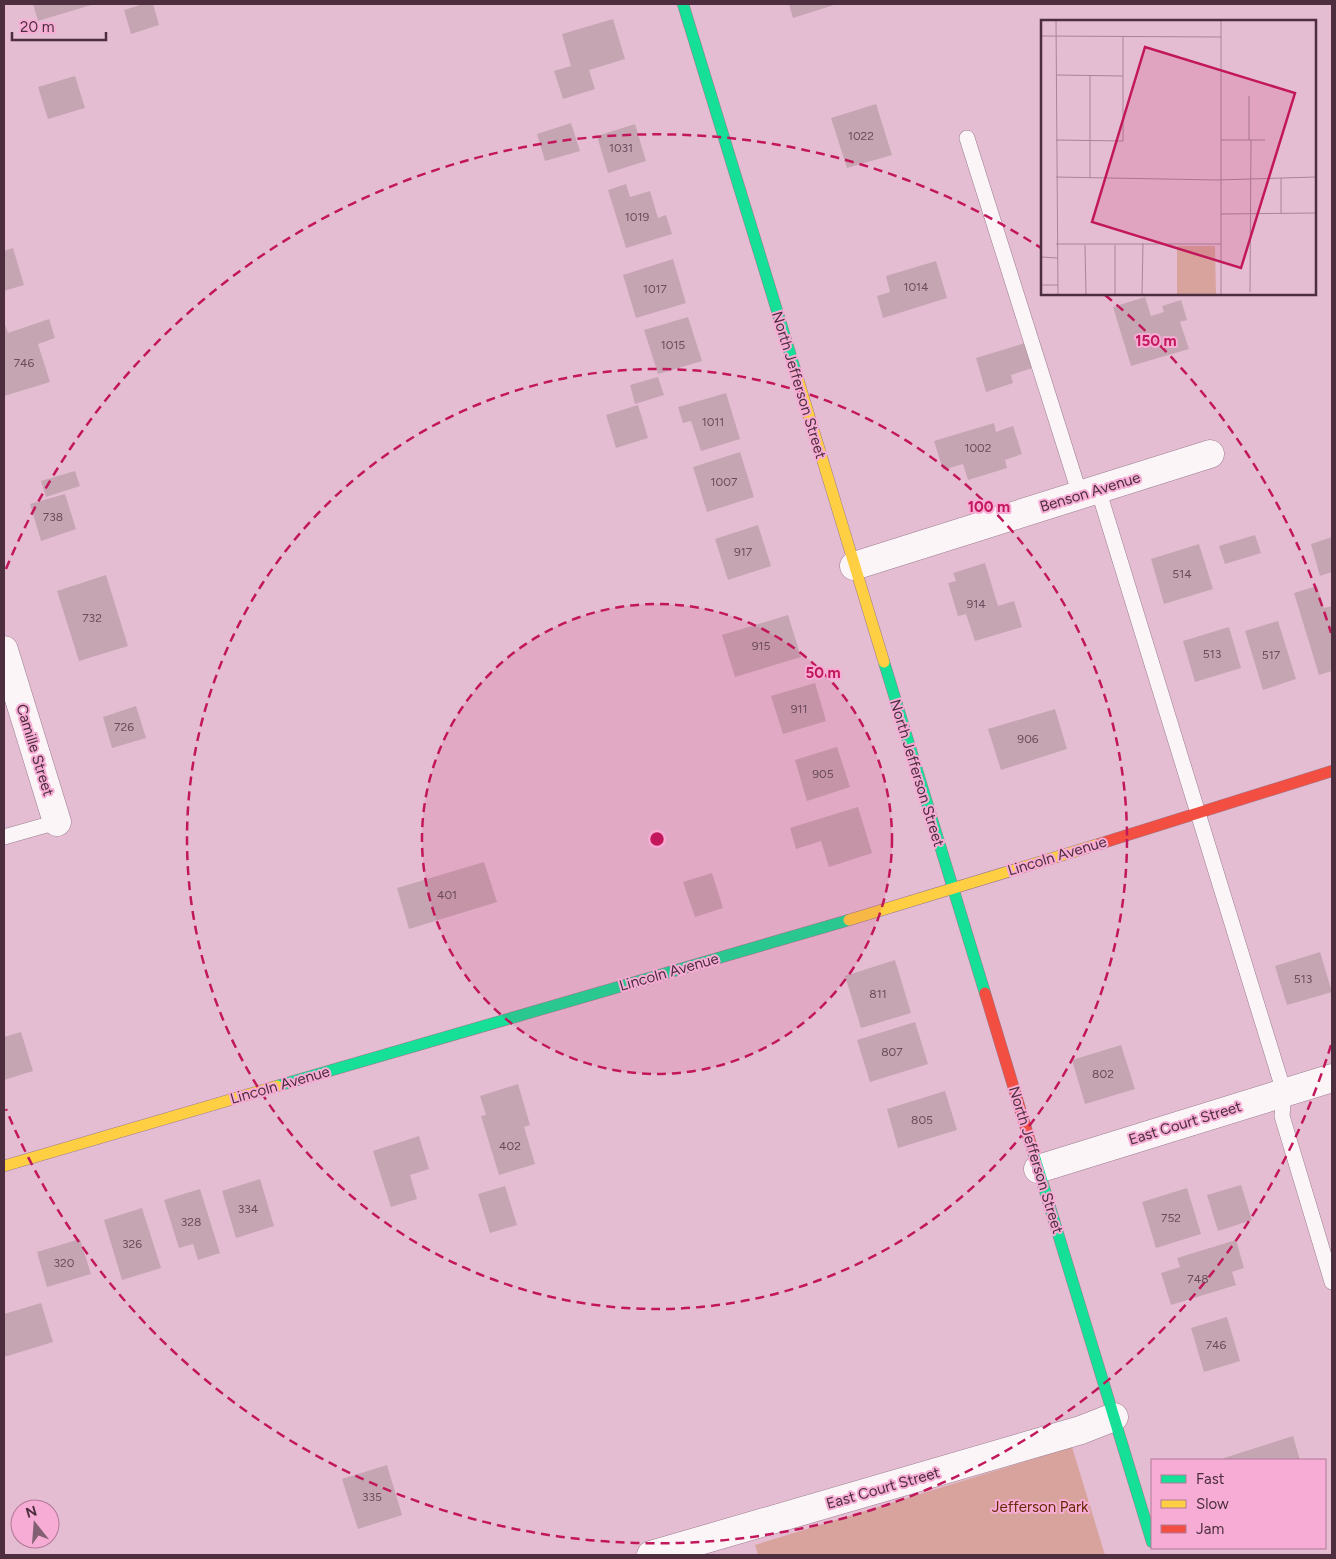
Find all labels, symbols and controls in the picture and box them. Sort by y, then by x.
scale bar [12,10,106,42]
text: 20 m [20,18,54,36]
inset map [1041,20,1316,295]
house number: 1022 [848,129,874,143]
house number: 1031 [609,141,633,155]
house number: 1019 [625,210,649,224]
house number: 1014 [903,280,929,294]
house number: 1017 [643,282,668,296]
street label: North Jefferson Street [768,309,830,461]
text: 150 m [1135,332,1177,350]
house number: 1015 [661,338,685,352]
house number: 746 [14,356,35,370]
house number: 1011 [702,415,724,429]
house number: 1002 [964,441,992,455]
street label: Benson Avenue [1038,468,1142,516]
house number: 1007 [711,475,738,489]
text: 100 m [968,498,1010,516]
house number: 738 [43,510,63,524]
house number: 917 [734,545,753,559]
house number: 514 [1172,567,1192,581]
house number: 914 [966,597,986,611]
house number: 732 [82,611,102,625]
house number: 915 [752,639,770,653]
house number: 513 [1203,647,1221,661]
house number: 517 [1262,648,1281,662]
text: 50 m [805,664,841,682]
street label: North Jefferson Street [886,697,948,849]
street label: Camille Street [12,702,58,798]
house number: 911 [791,702,807,716]
house number: 726 [114,720,134,734]
house number: 906 [1017,732,1039,746]
house number: 905 [812,767,834,781]
centre of rings [648,830,666,848]
street label: Lincoln Avenue [1005,832,1109,880]
house number: 401 [437,888,457,902]
street label: Lincoln Avenue [617,949,721,995]
house number: 513 [1294,972,1312,986]
house number: 811 [869,987,887,1001]
house number: 807 [881,1045,903,1059]
street label: Lincoln Avenue [228,1062,332,1108]
house number: 802 [1092,1067,1114,1081]
street label: North Jefferson Street [1005,1084,1067,1236]
street label: East Court Street [1126,1097,1244,1149]
house number: 805 [911,1113,933,1127]
house number: 402 [499,1139,521,1153]
house number: 334 [238,1202,259,1216]
house number: 752 [1161,1211,1181,1225]
house number: 328 [181,1215,201,1229]
house number: 326 [122,1237,142,1251]
house number: 320 [54,1256,75,1270]
house number: 748 [1187,1272,1209,1286]
house number: 746 [1206,1338,1227,1352]
legend [1151,1459,1326,1549]
street label: East Court Street [824,1463,942,1513]
text: Fast [1196,1470,1225,1488]
house number: 335 [362,1490,382,1504]
text: Slow [1196,1495,1229,1513]
park label: Jefferson Park [992,1498,1089,1516]
north arrow [10,1499,60,1549]
text: N [24,1502,39,1522]
text: Jam [1196,1520,1224,1538]

